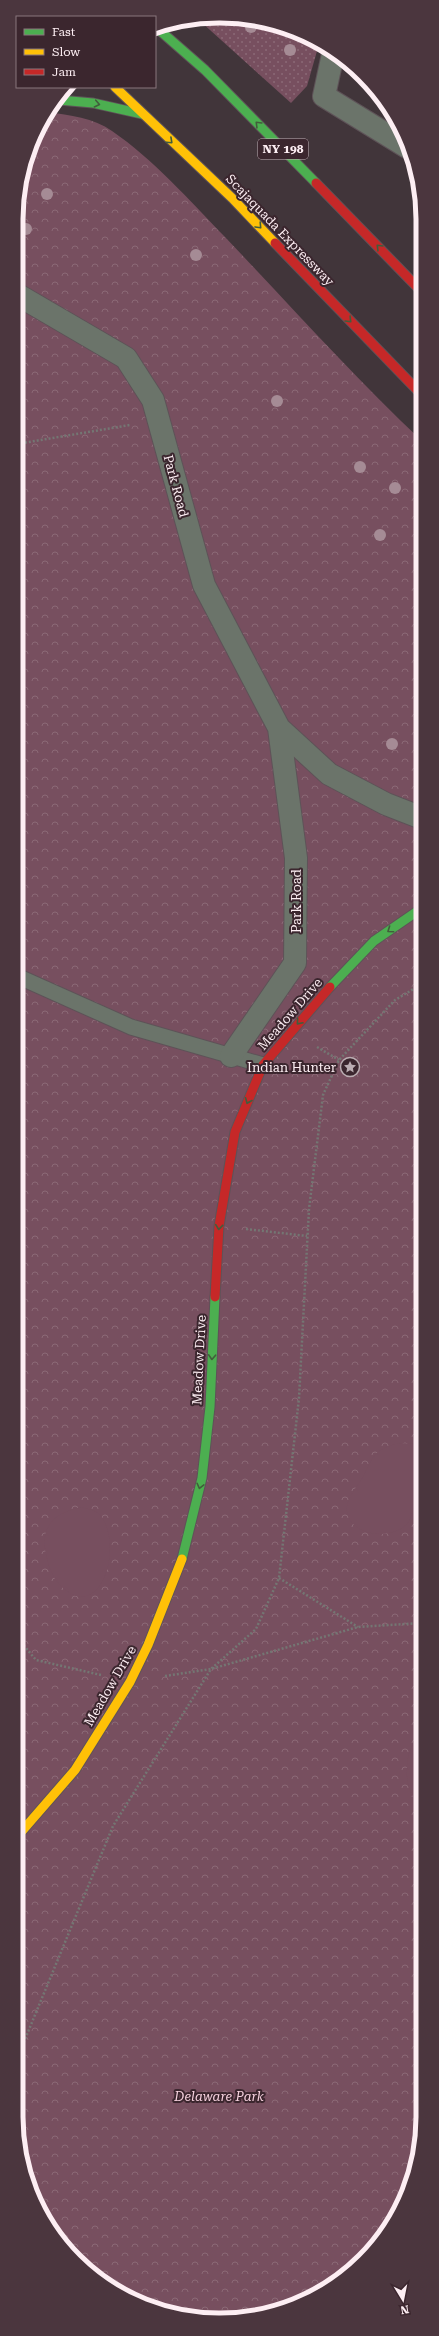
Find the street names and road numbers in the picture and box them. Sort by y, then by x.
road number: NY 198 [258,139,308,159]
street label: Scajaquada Expressway [223,171,337,289]
street label: Park Road [160,453,192,519]
street label: Park Road [289,868,304,933]
street label: Meadow Drive [255,975,325,1053]
street label: Meadow Drive [189,1315,209,1405]
street label: Meadow Drive [81,1643,139,1729]

